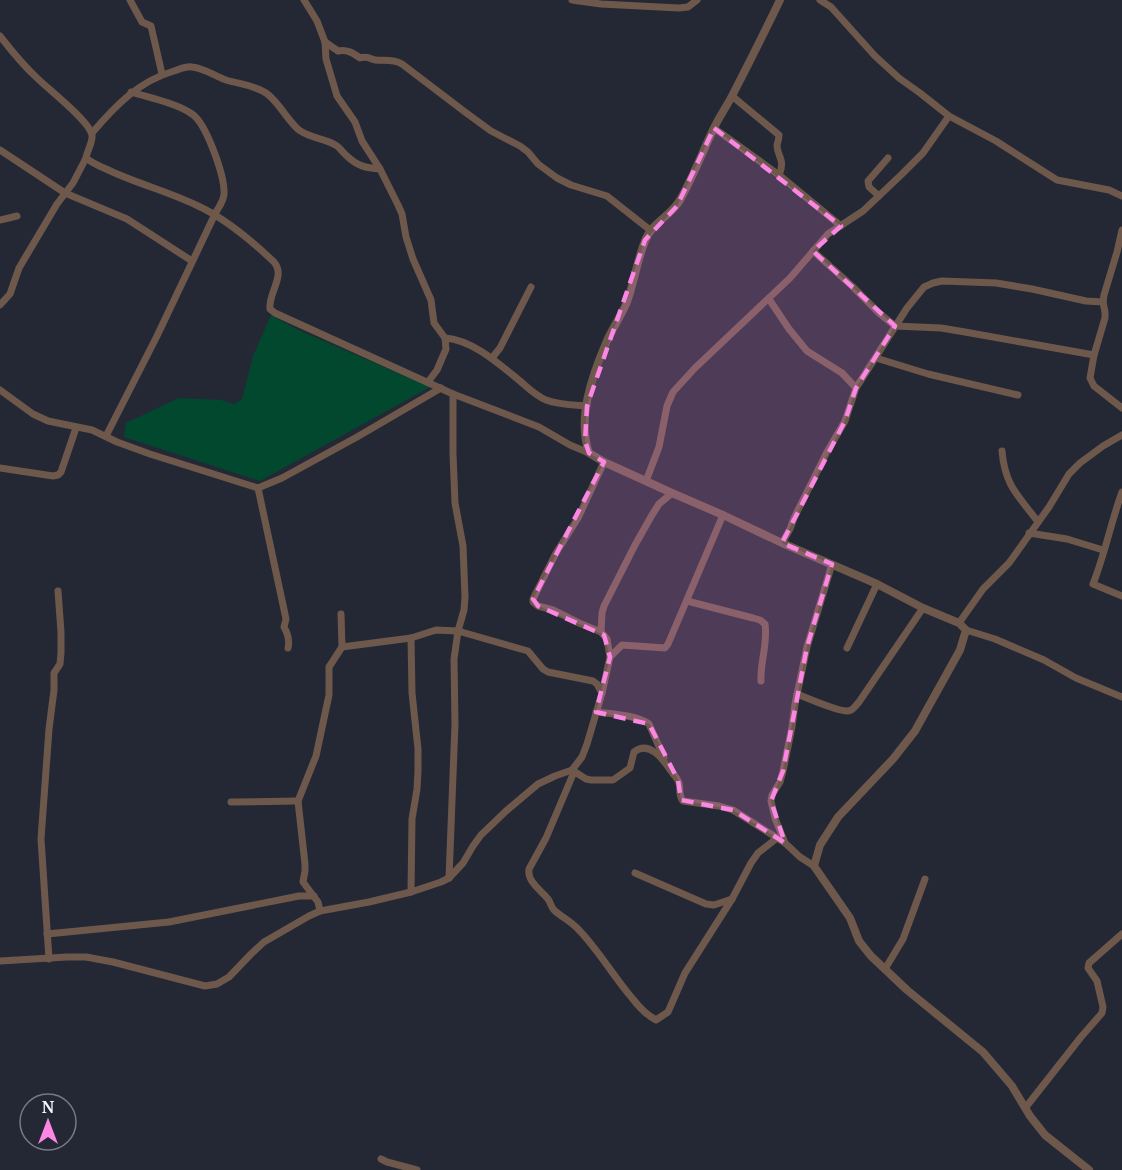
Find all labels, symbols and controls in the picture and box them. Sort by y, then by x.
north arrow [18,1092,78,1152]
text: N [42,1096,55,1118]

